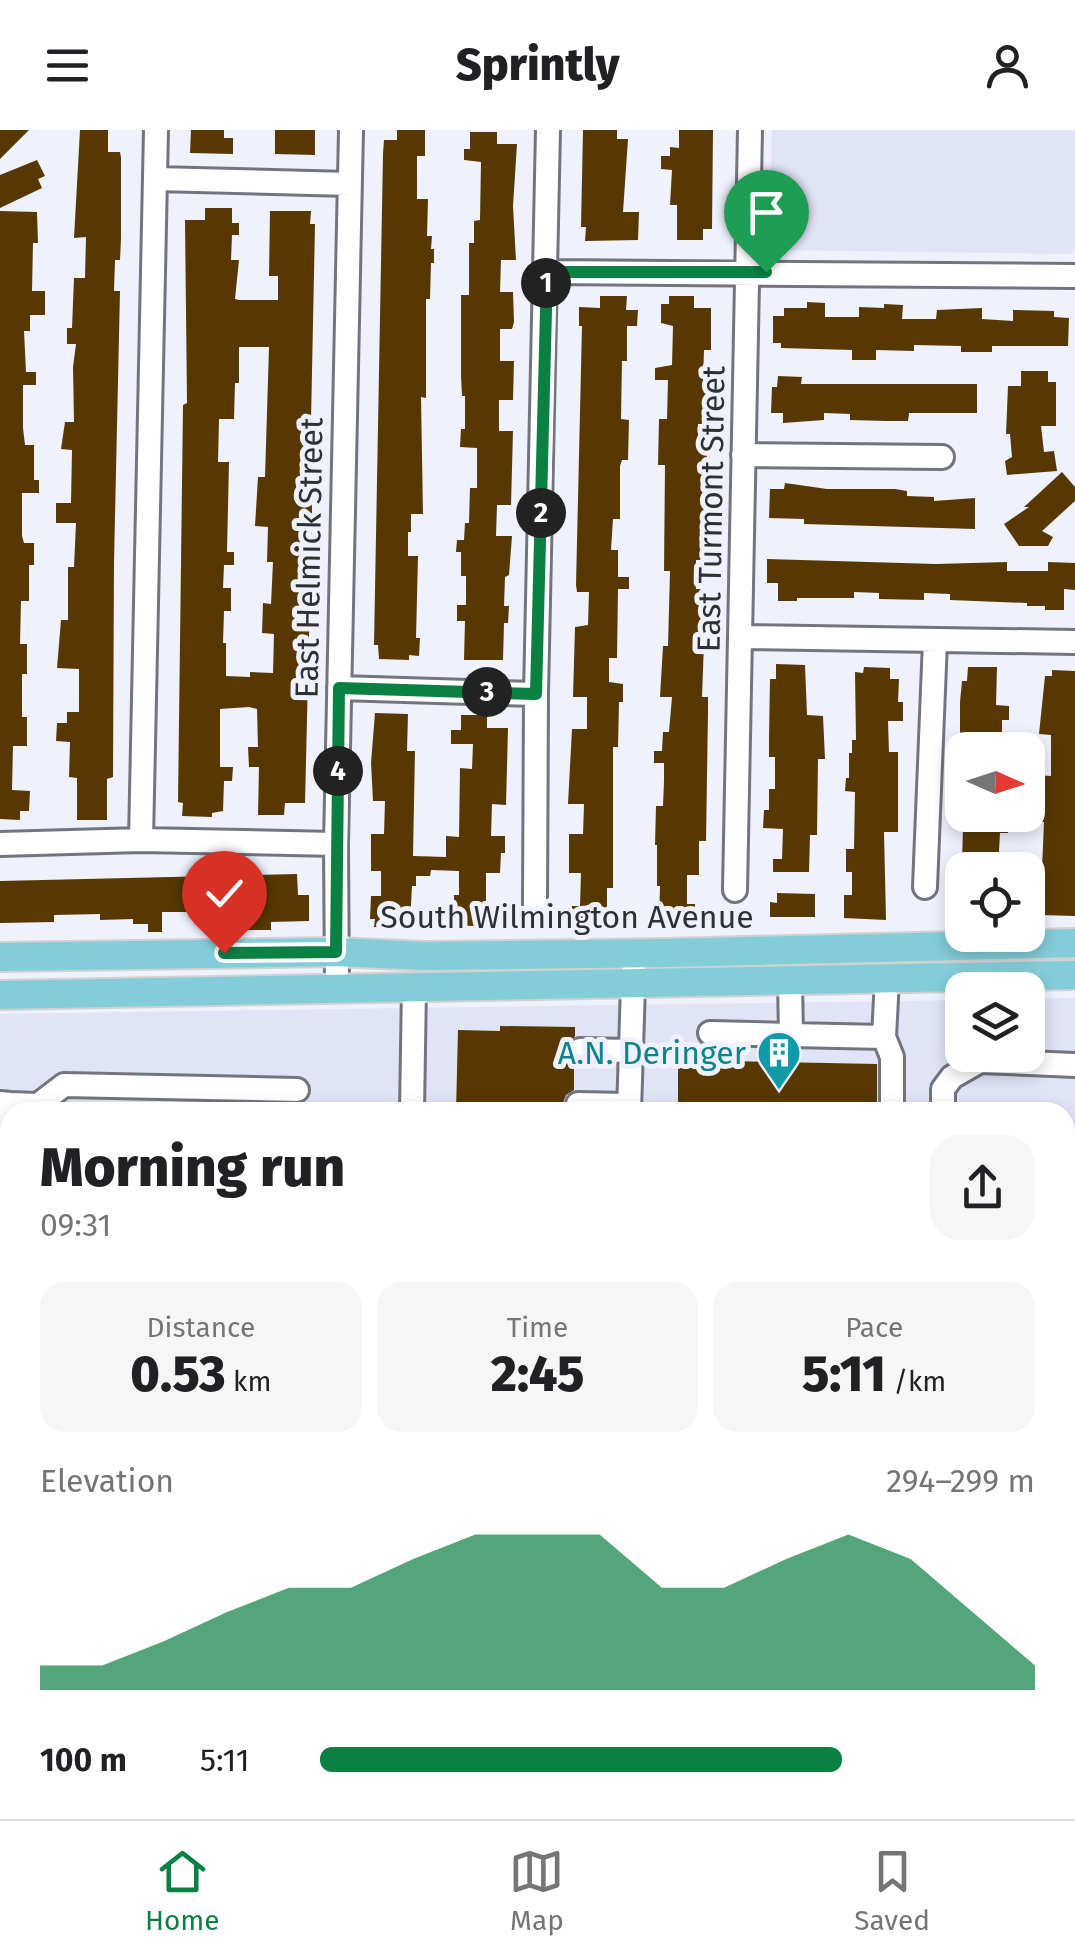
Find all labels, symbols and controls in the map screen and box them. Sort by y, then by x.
icon: menu [40,38,95,93]
text: Sprintly [456,38,619,92]
icon: person [980,38,1035,93]
pin [724,170,809,273]
icon: arrive [739,185,794,240]
pin: 1 [521,258,571,308]
text: 1 [540,266,553,299]
street label: East Turmont Street [690,365,733,653]
street label: East Helmick Street [288,417,330,699]
pin: 2 [516,488,566,538]
text: 2 [534,496,548,529]
pin: 3 [462,667,512,717]
text: 3 [480,675,494,708]
north arrow [945,732,1045,832]
map controls [945,732,1045,1072]
pin: 4 [313,746,363,796]
text: 4 [330,754,346,787]
pin [182,851,267,954]
button: locate [945,852,1045,952]
icon: check [197,866,252,921]
street label: South Wilmington Avenue [380,898,754,936]
button: layers [945,972,1045,1072]
building icon: A.N. Deringer [756,1030,802,1091]
place label: A.N. Deringer [558,1034,747,1072]
text: Morning run [40,1135,345,1201]
button: share [930,1135,1035,1240]
text: 09:31 [40,1206,111,1244]
text: Distance [147,1311,255,1344]
text: Time [507,1311,568,1344]
text: Pace [845,1311,903,1344]
text: 0.53 [130,1344,226,1404]
text: 2:45 [491,1344,584,1404]
text: 5:11 [802,1344,886,1404]
text: km [226,1365,271,1398]
text: /km [886,1365,946,1398]
text: Elevation [40,1462,174,1500]
text: 294–299 m [886,1462,1035,1500]
text: 100 m [40,1741,127,1779]
text: 5:11 [200,1741,250,1779]
tab: Home [145,1844,220,1937]
tab: Map [509,1844,564,1937]
tab: Saved [854,1844,930,1937]

